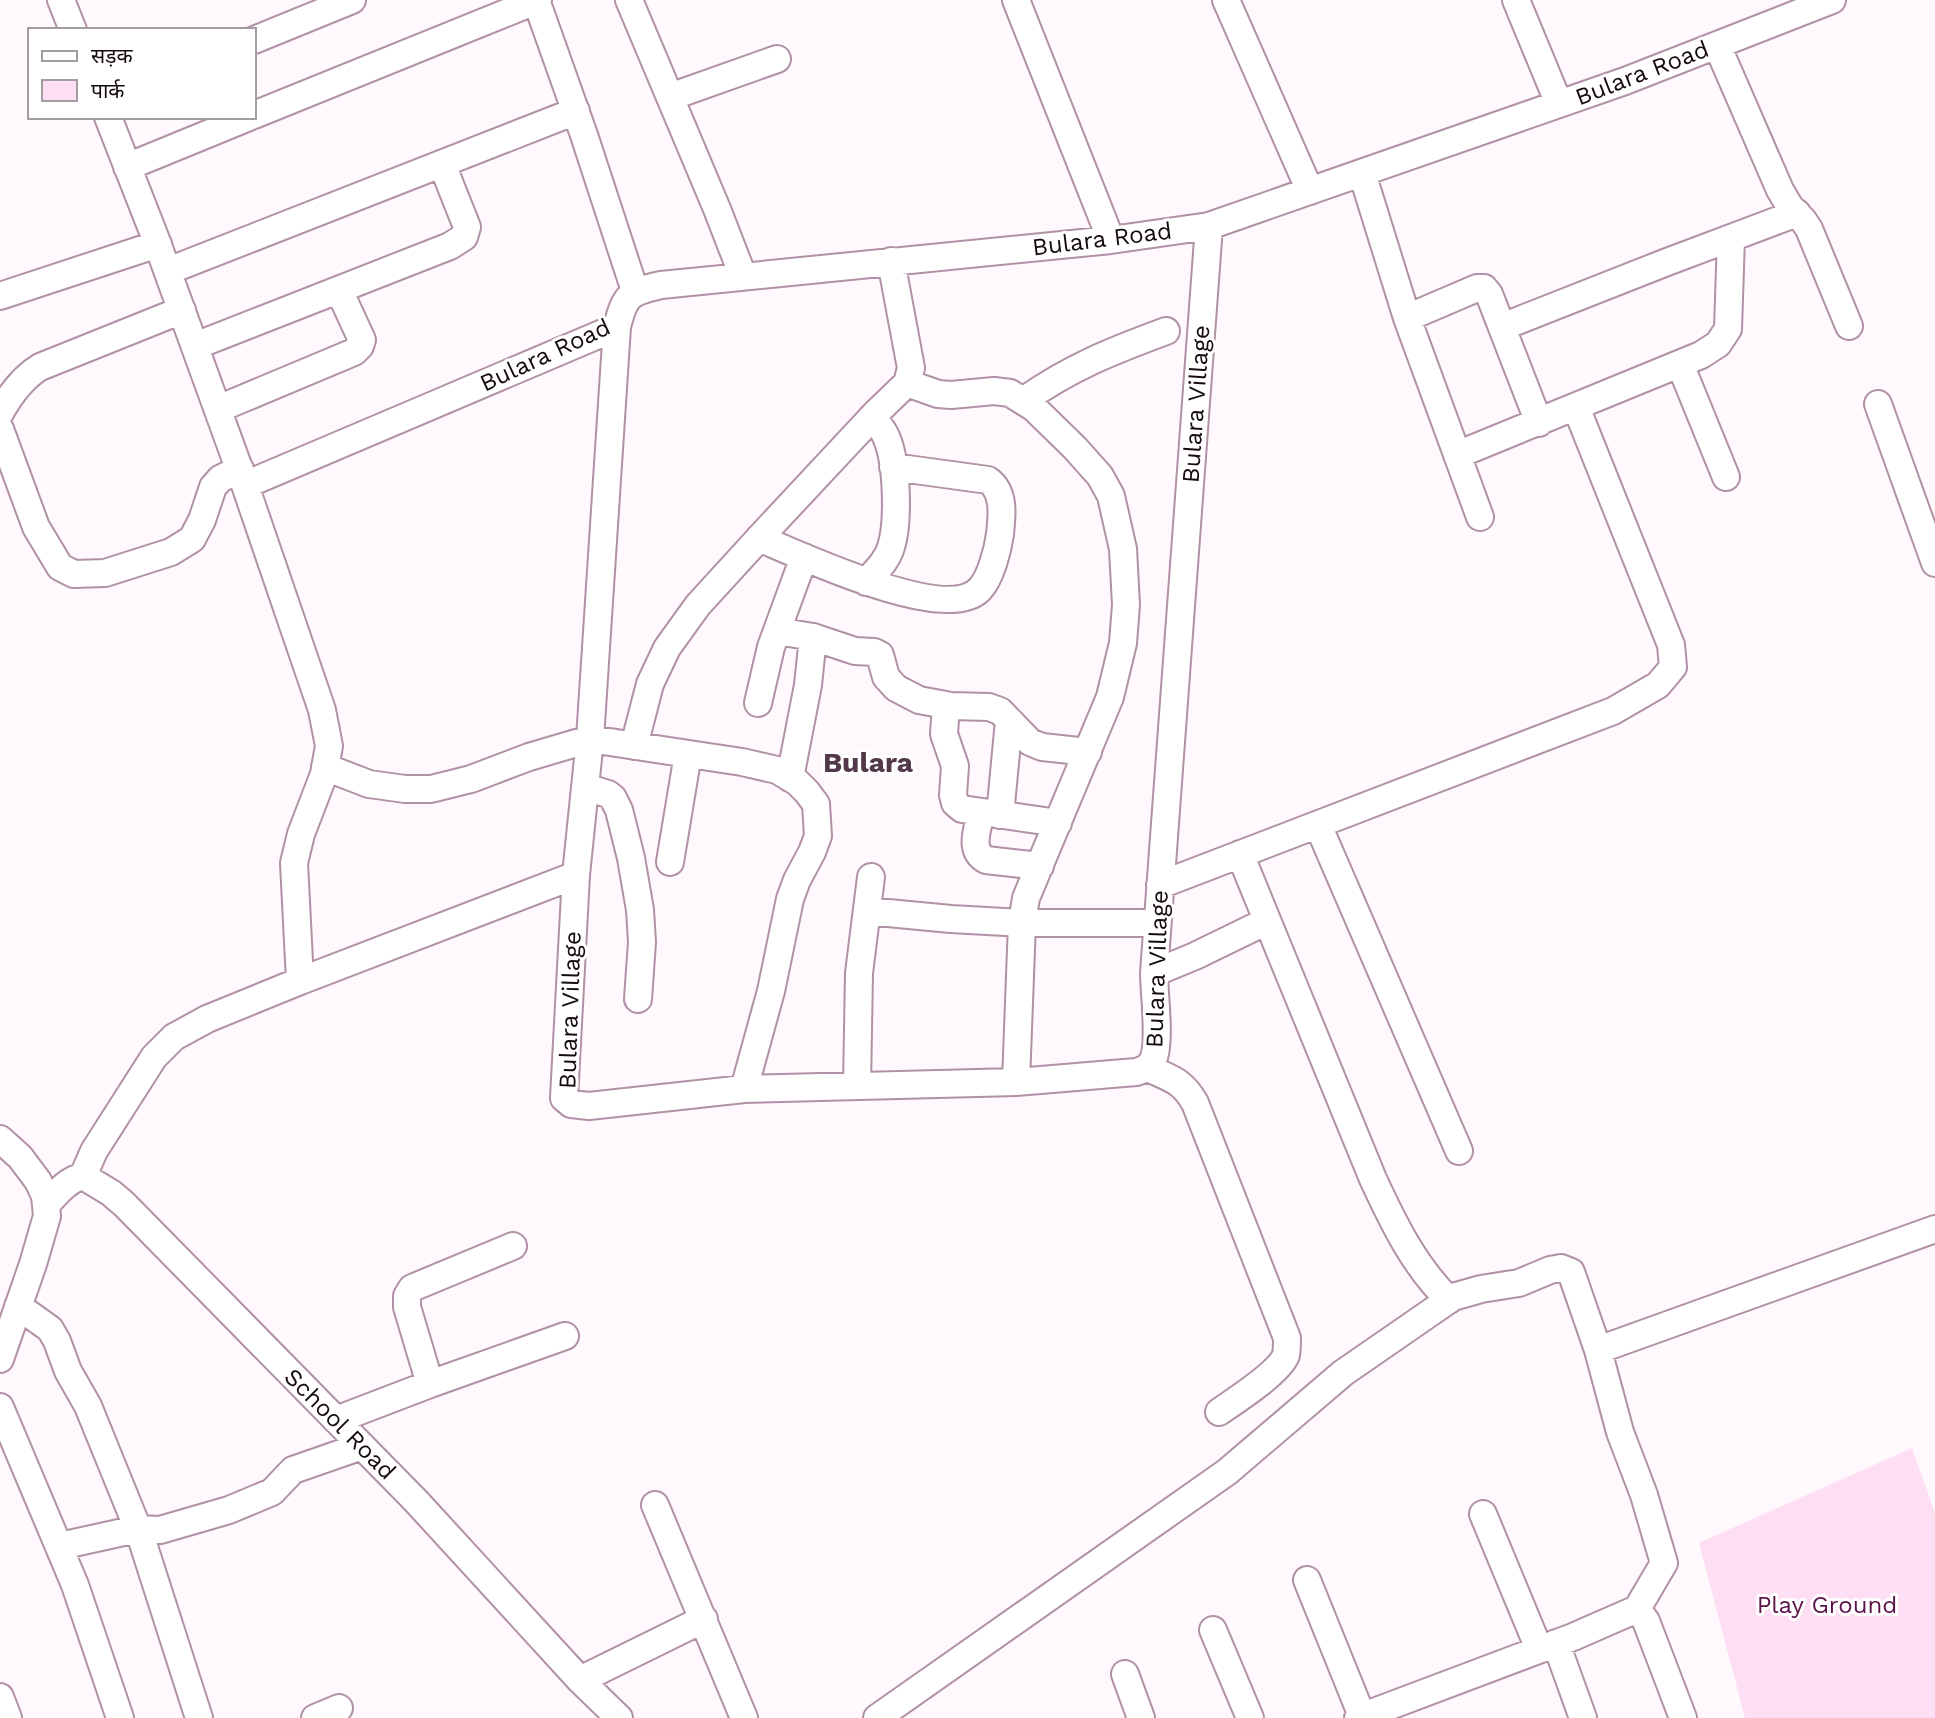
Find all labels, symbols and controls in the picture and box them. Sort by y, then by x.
legend [28,28,256,119]
street label: Bulara Road [1571,35,1713,111]
text: सड़क [91,43,133,68]
text: पार्क [91,78,125,103]
street label: Bulara Road [1030,217,1174,261]
street label: Bulara Road [475,313,615,397]
street label: Bulara Village [1177,324,1215,484]
district label: Bulara [823,746,914,779]
street label: Bulara Village [1140,890,1174,1048]
street label: Bulara Village [553,931,587,1089]
street label: School Road [279,1363,401,1485]
park label: Play Ground [1757,1591,1897,1619]

